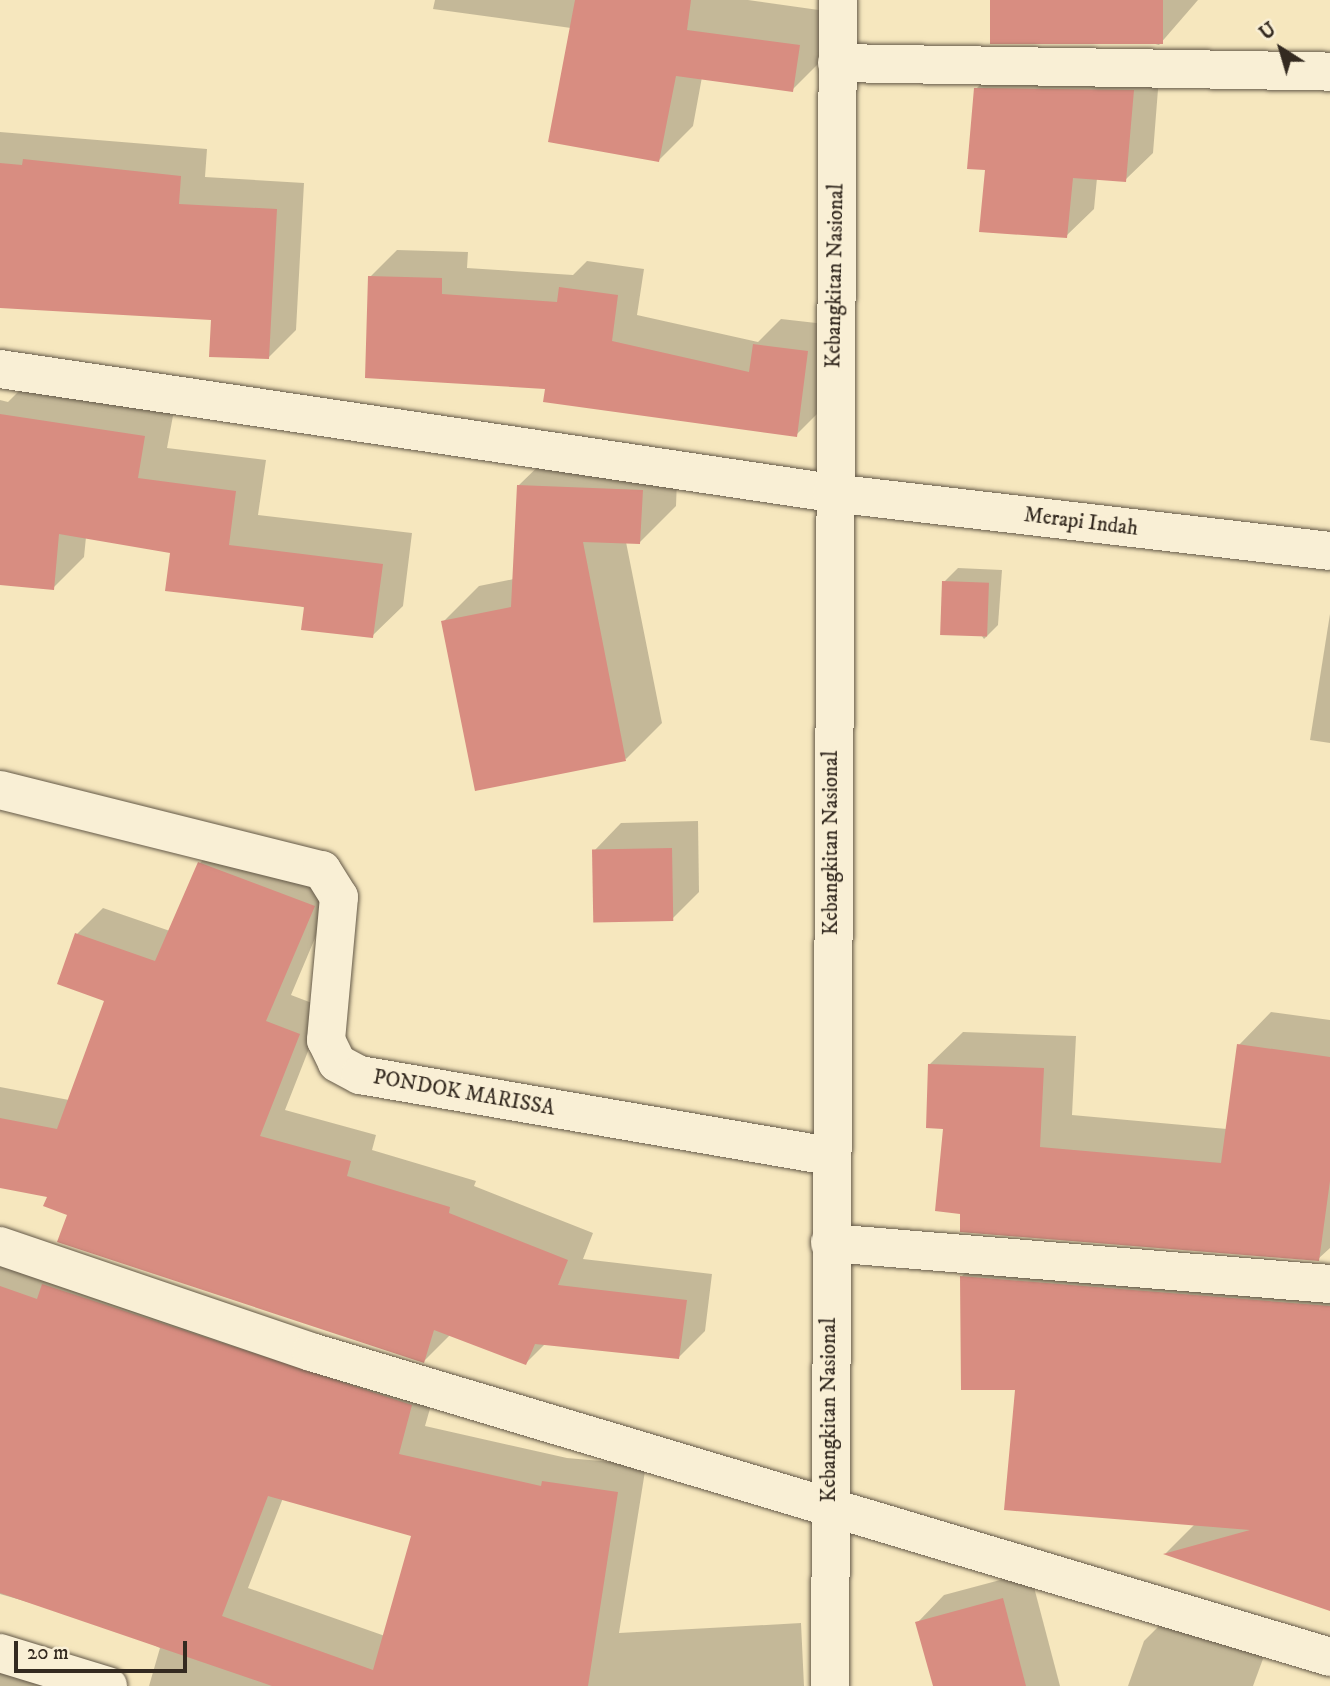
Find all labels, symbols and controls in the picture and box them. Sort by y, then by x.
north arrow [1246,14,1316,84]
text: U [1255,18,1281,45]
street label: Kebangkitan Nasional [821,184,849,368]
street label: Merapi Indah [1023,503,1139,541]
street label: Kebangkitan Nasional [818,751,844,935]
street label: PONDOK MARISSA [371,1065,557,1121]
street label: Kebangkitan Nasional [816,1318,842,1502]
scale bar [18,1626,191,1670]
text: 20 m [27,1640,69,1666]

